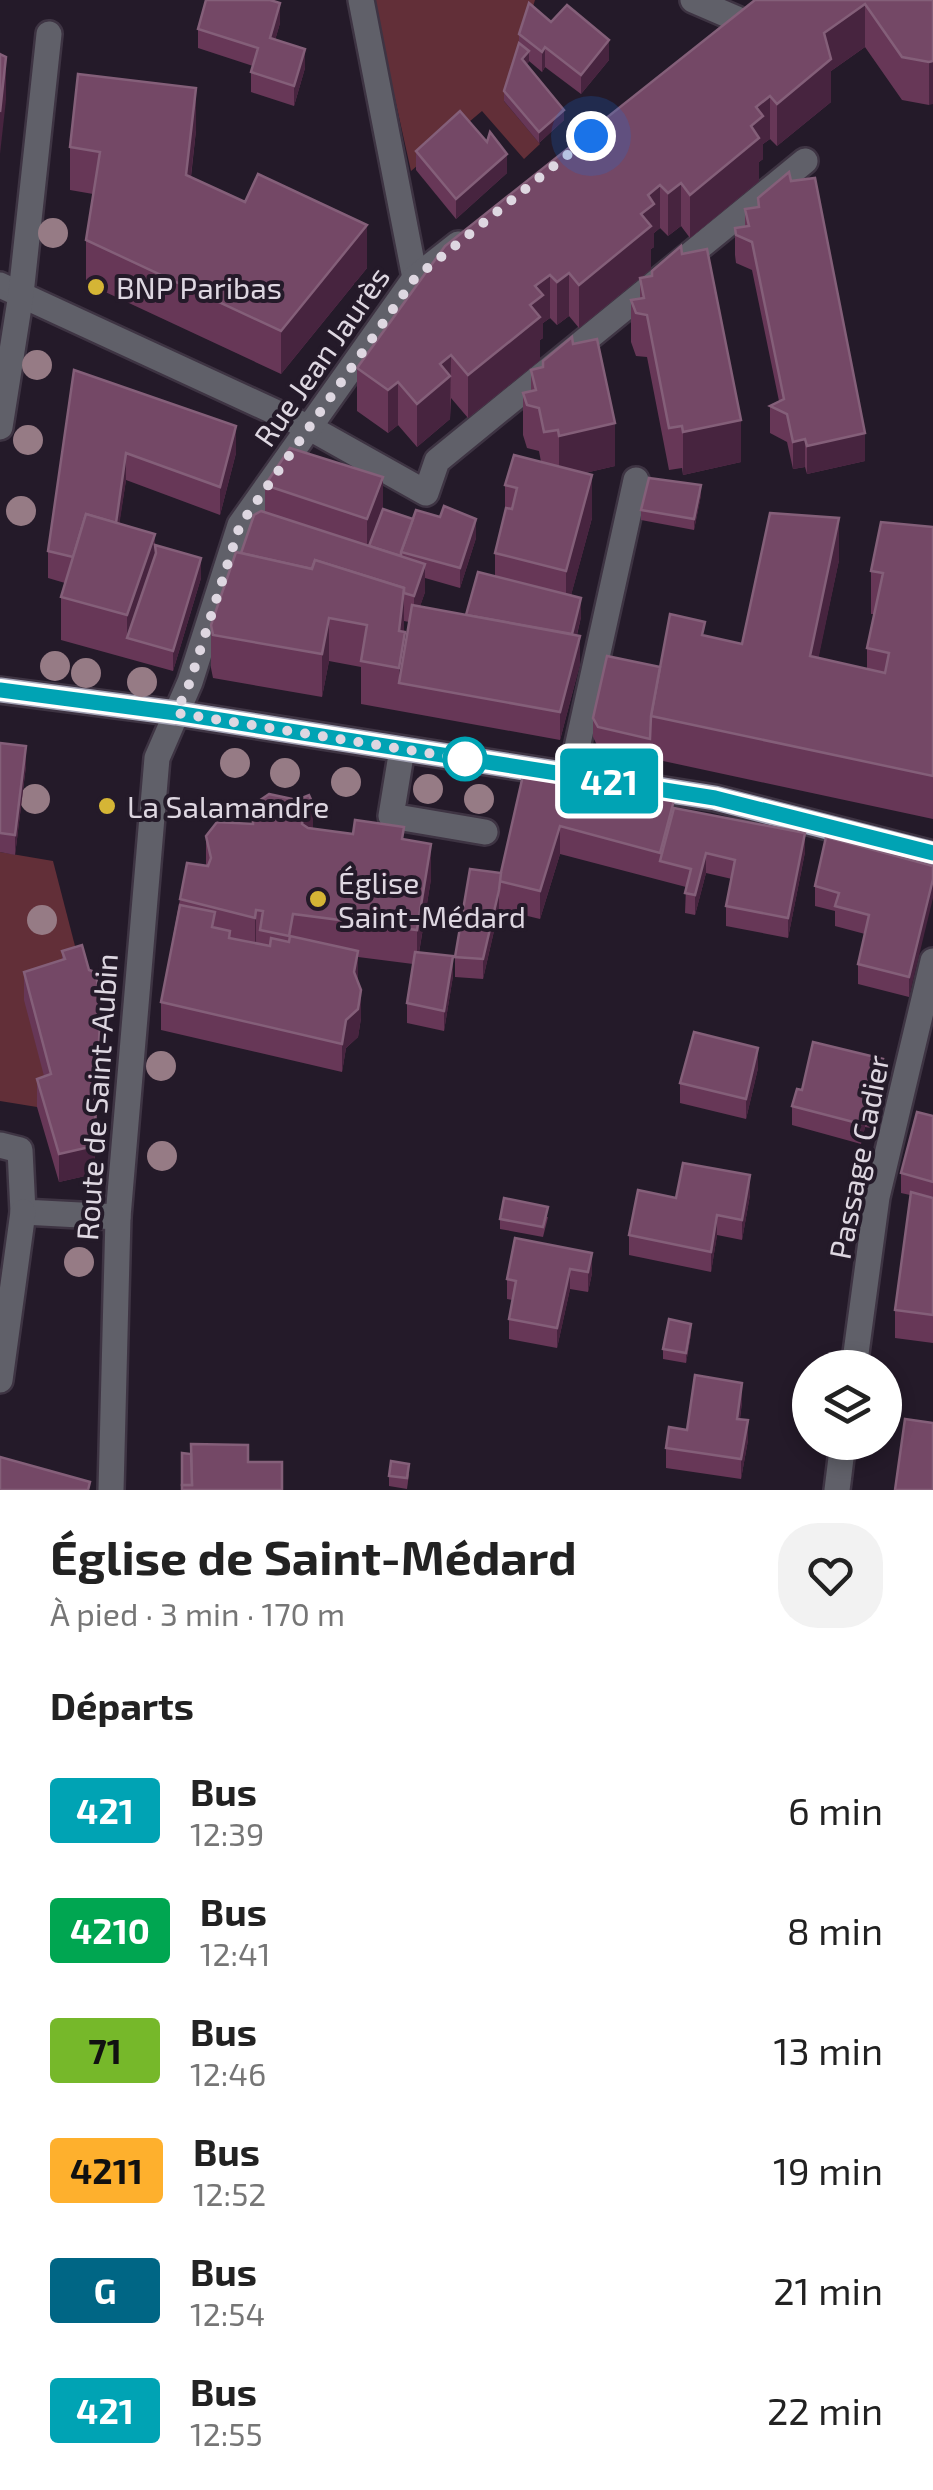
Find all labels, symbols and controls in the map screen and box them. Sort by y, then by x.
your location [566,111,616,161]
street label: Rue Jean Jaurès [246,259,396,453]
place label: BNP Paribas [116,269,282,305]
marker: BNP Paribas [85,276,107,298]
unlabelled marker [444,738,486,780]
line badge: 421 [552,748,666,814]
text: 421 [580,760,638,802]
place label: La Salamandre [127,788,329,824]
marker: La Salamandre [96,795,118,817]
place label: Église Saint-Médard [338,864,526,934]
marker: Église Saint-Médard [307,888,329,910]
street label: Route de Saint-Aubin [68,952,124,1242]
street label: Passage Cadier [821,1052,895,1262]
map controls [792,1350,902,1460]
button: layers [792,1350,902,1460]
button: heart [778,1523,883,1628]
text: Église de Saint-Médard [50,1527,577,1585]
text: À pied · 3 min · 170 m [50,1594,345,1632]
text: Départs [50,1682,194,1728]
text: Bus [190,1768,257,1814]
text: 6 min [788,1787,883,1833]
text: 421 [76,1789,134,1831]
text: 12:39 [190,1814,264,1852]
text: Bus [200,1888,267,1934]
text: 8 min [787,1907,883,1953]
text: 4210 [70,1909,150,1951]
text: 12:41 [200,1934,271,1972]
text: Bus [190,2008,257,2054]
text: 13 min [773,2027,883,2073]
text: 71 [88,2029,122,2071]
text: 12:46 [190,2054,266,2092]
text: Bus [193,2128,260,2174]
text: 19 min [773,2147,883,2193]
text: 4211 [70,2149,143,2191]
text: 12:52 [193,2174,266,2212]
text: Bus [190,2248,257,2294]
text: 21 min [773,2267,883,2313]
text: G [94,2269,116,2311]
text: 12:54 [190,2294,265,2332]
text: Bus [190,2368,257,2414]
text: 22 min [767,2387,883,2433]
text: 421 [76,2389,134,2431]
text: 12:55 [190,2414,263,2452]

